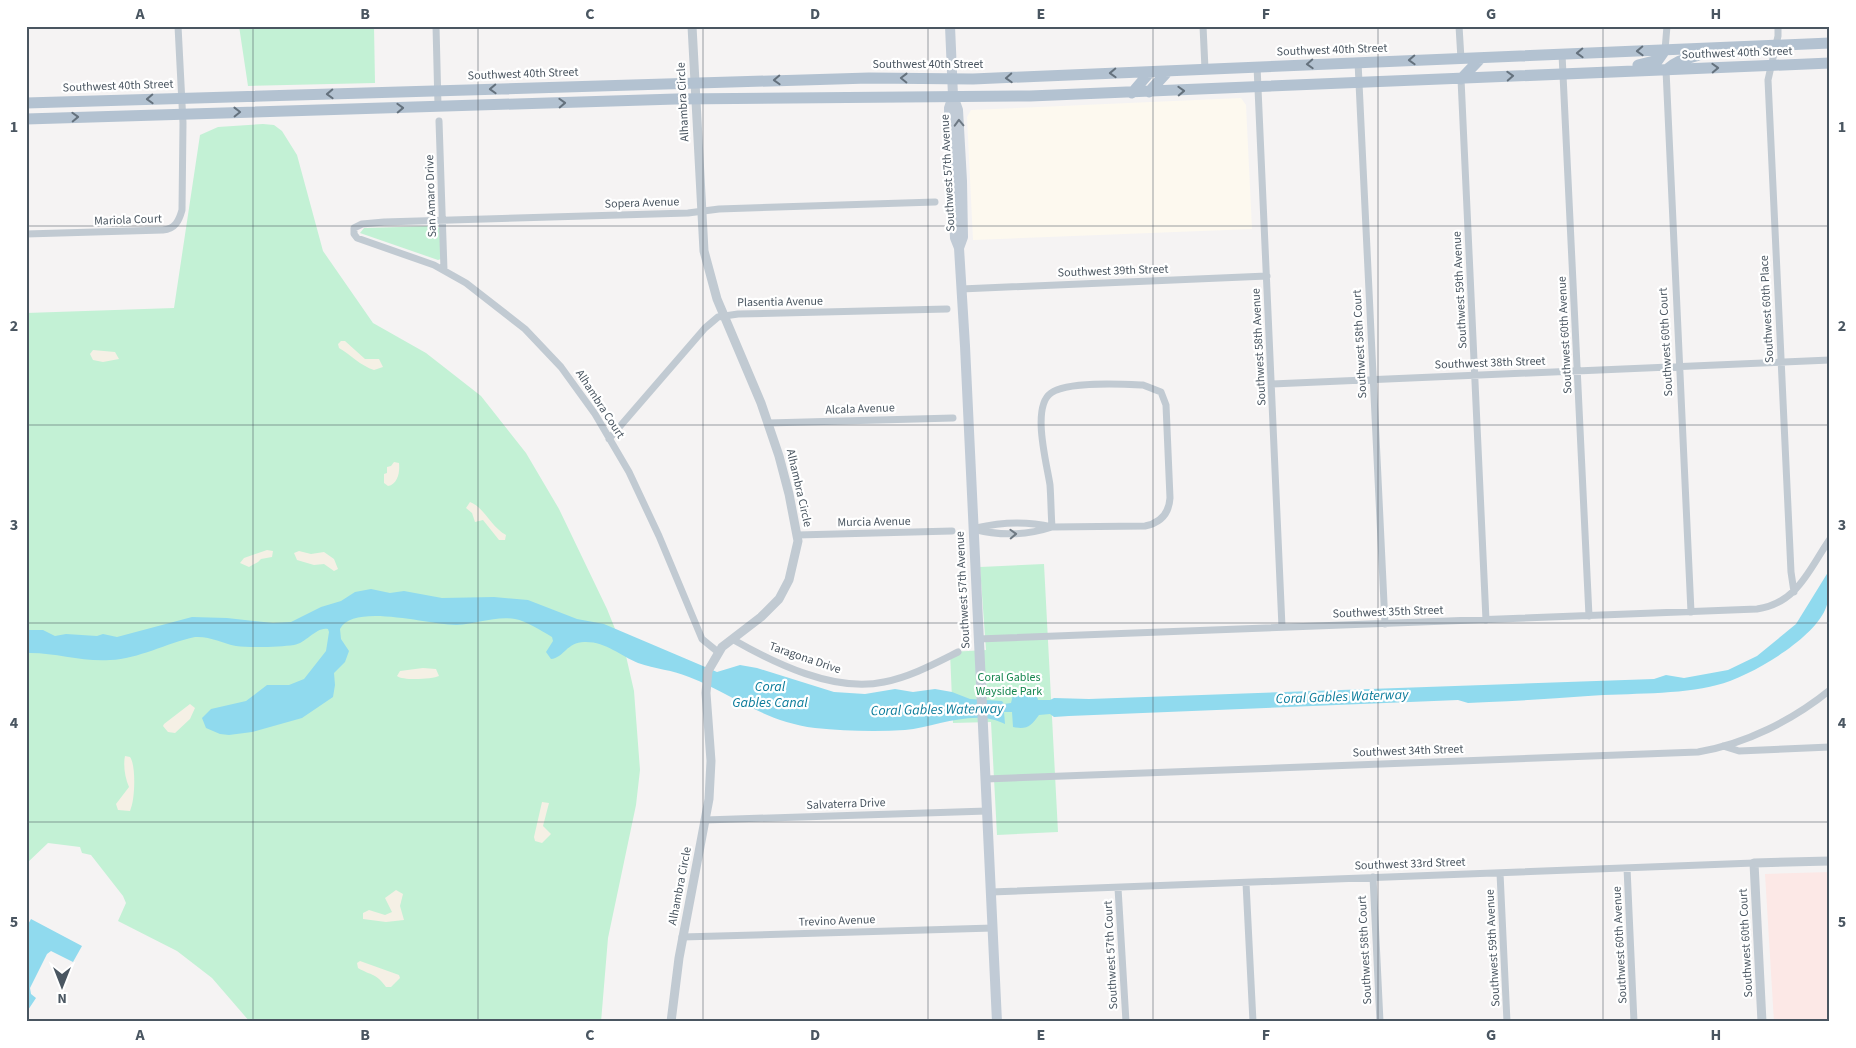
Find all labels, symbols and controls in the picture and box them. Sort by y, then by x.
text: A [134,3,145,25]
text: B [360,3,370,25]
text: C [585,3,595,25]
text: D [810,3,820,25]
text: E [1037,3,1045,25]
text: F [1262,3,1270,25]
text: G [1486,3,1496,25]
text: H [1711,3,1721,25]
street label: Southwest 40th Street [1276,40,1388,60]
street label: Southwest 40th Street [1681,43,1793,63]
one-way arrow [1636,45,1644,56]
one-way arrow [1576,48,1584,58]
one-way arrow [1408,55,1416,65]
street label: Southwest 40th Street [873,56,983,73]
one-way arrow [1305,59,1313,70]
street label: Alhambra Circle [672,62,694,142]
one-way arrow [1711,62,1719,73]
street label: Southwest 40th Street [467,64,579,84]
one-way arrow [1108,68,1116,78]
one-way arrow [1506,71,1514,82]
one-way arrow [1004,72,1012,83]
one-way arrow [899,73,907,83]
one-way arrow [773,75,781,86]
street label: Southwest 40th Street [62,76,174,96]
one-way arrow [488,84,496,94]
one-way arrow [1177,85,1185,96]
one-way arrow [326,89,334,99]
one-way arrow [146,94,154,104]
one-way arrow [559,97,567,108]
one-way arrow [396,102,404,113]
one-way arrow [234,107,242,118]
one-way arrow [72,112,79,122]
street label: Southwest 57th Avenue [936,114,960,232]
text: 1 [10,116,18,138]
text: 1 [1838,116,1846,138]
one-way arrow [953,119,964,127]
street label: San Amaro Drive [421,154,441,238]
street label: Sopera Avenue [604,193,680,213]
street label: Mariola Court [94,210,162,230]
street label: Southwest 59th Avenue [1448,231,1472,349]
street label: Southwest 60th Place [1756,255,1778,363]
street label: Southwest 39th Street [1057,261,1169,281]
street label: Southwest 60th Avenue [1553,276,1577,394]
street label: Southwest 60th Court [1655,287,1677,397]
street label: Southwest 58th Avenue [1247,288,1271,406]
street label: Southwest 58th Court [1349,289,1371,399]
street label: Plasentia Avenue [737,293,823,311]
text: 2 [10,315,18,337]
text: 2 [1838,315,1846,337]
street label: Southwest 38th Street [1434,353,1546,373]
street label: Alhambra Court [571,366,629,442]
street label: Alcala Avenue [825,399,895,419]
street label: Alhambra Circle [782,447,816,529]
street label: Murcia Avenue [837,513,911,531]
text: 3 [10,514,18,536]
text: 3 [1838,514,1846,536]
one-way arrow [1009,529,1017,539]
street label: Southwest 57th Avenue [951,531,975,649]
street label: Southwest 35th Street [1332,602,1444,622]
street label: Taragona Drive [767,638,843,678]
park label: Coral Gables Wayside Park [976,669,1042,700]
water label: Coral Gables Canal [732,677,808,713]
water label: Coral Gables Waterway [1275,685,1409,709]
water label: Coral Gables Waterway [870,699,1004,721]
text: 4 [10,712,19,734]
text: 4 [1838,712,1847,734]
street label: Southwest 34th Street [1352,741,1464,761]
street label: Salvaterra Drive [806,794,886,814]
street label: Alhambra Circle [664,845,696,927]
street label: Southwest 33rd Street [1354,854,1466,874]
street label: Southwest 60th Avenue [1608,886,1632,1004]
street label: Southwest 60th Court [1735,888,1757,998]
street label: Southwest 59th Avenue [1481,889,1505,1007]
street label: Southwest 58th Court [1354,895,1376,1005]
street label: Southwest 57th Court [1100,900,1122,1010]
text: 5 [10,911,18,933]
street label: Trevino Avenue [798,911,876,931]
text: 5 [1838,911,1846,933]
north arrow [38,960,88,1010]
text: N [57,988,67,1008]
text: A [134,1024,145,1046]
text: B [360,1024,370,1046]
text: C [585,1024,595,1046]
text: D [810,1024,820,1046]
text: E [1037,1024,1045,1046]
text: F [1262,1024,1270,1046]
text: G [1486,1024,1496,1046]
text: H [1711,1024,1721,1046]

